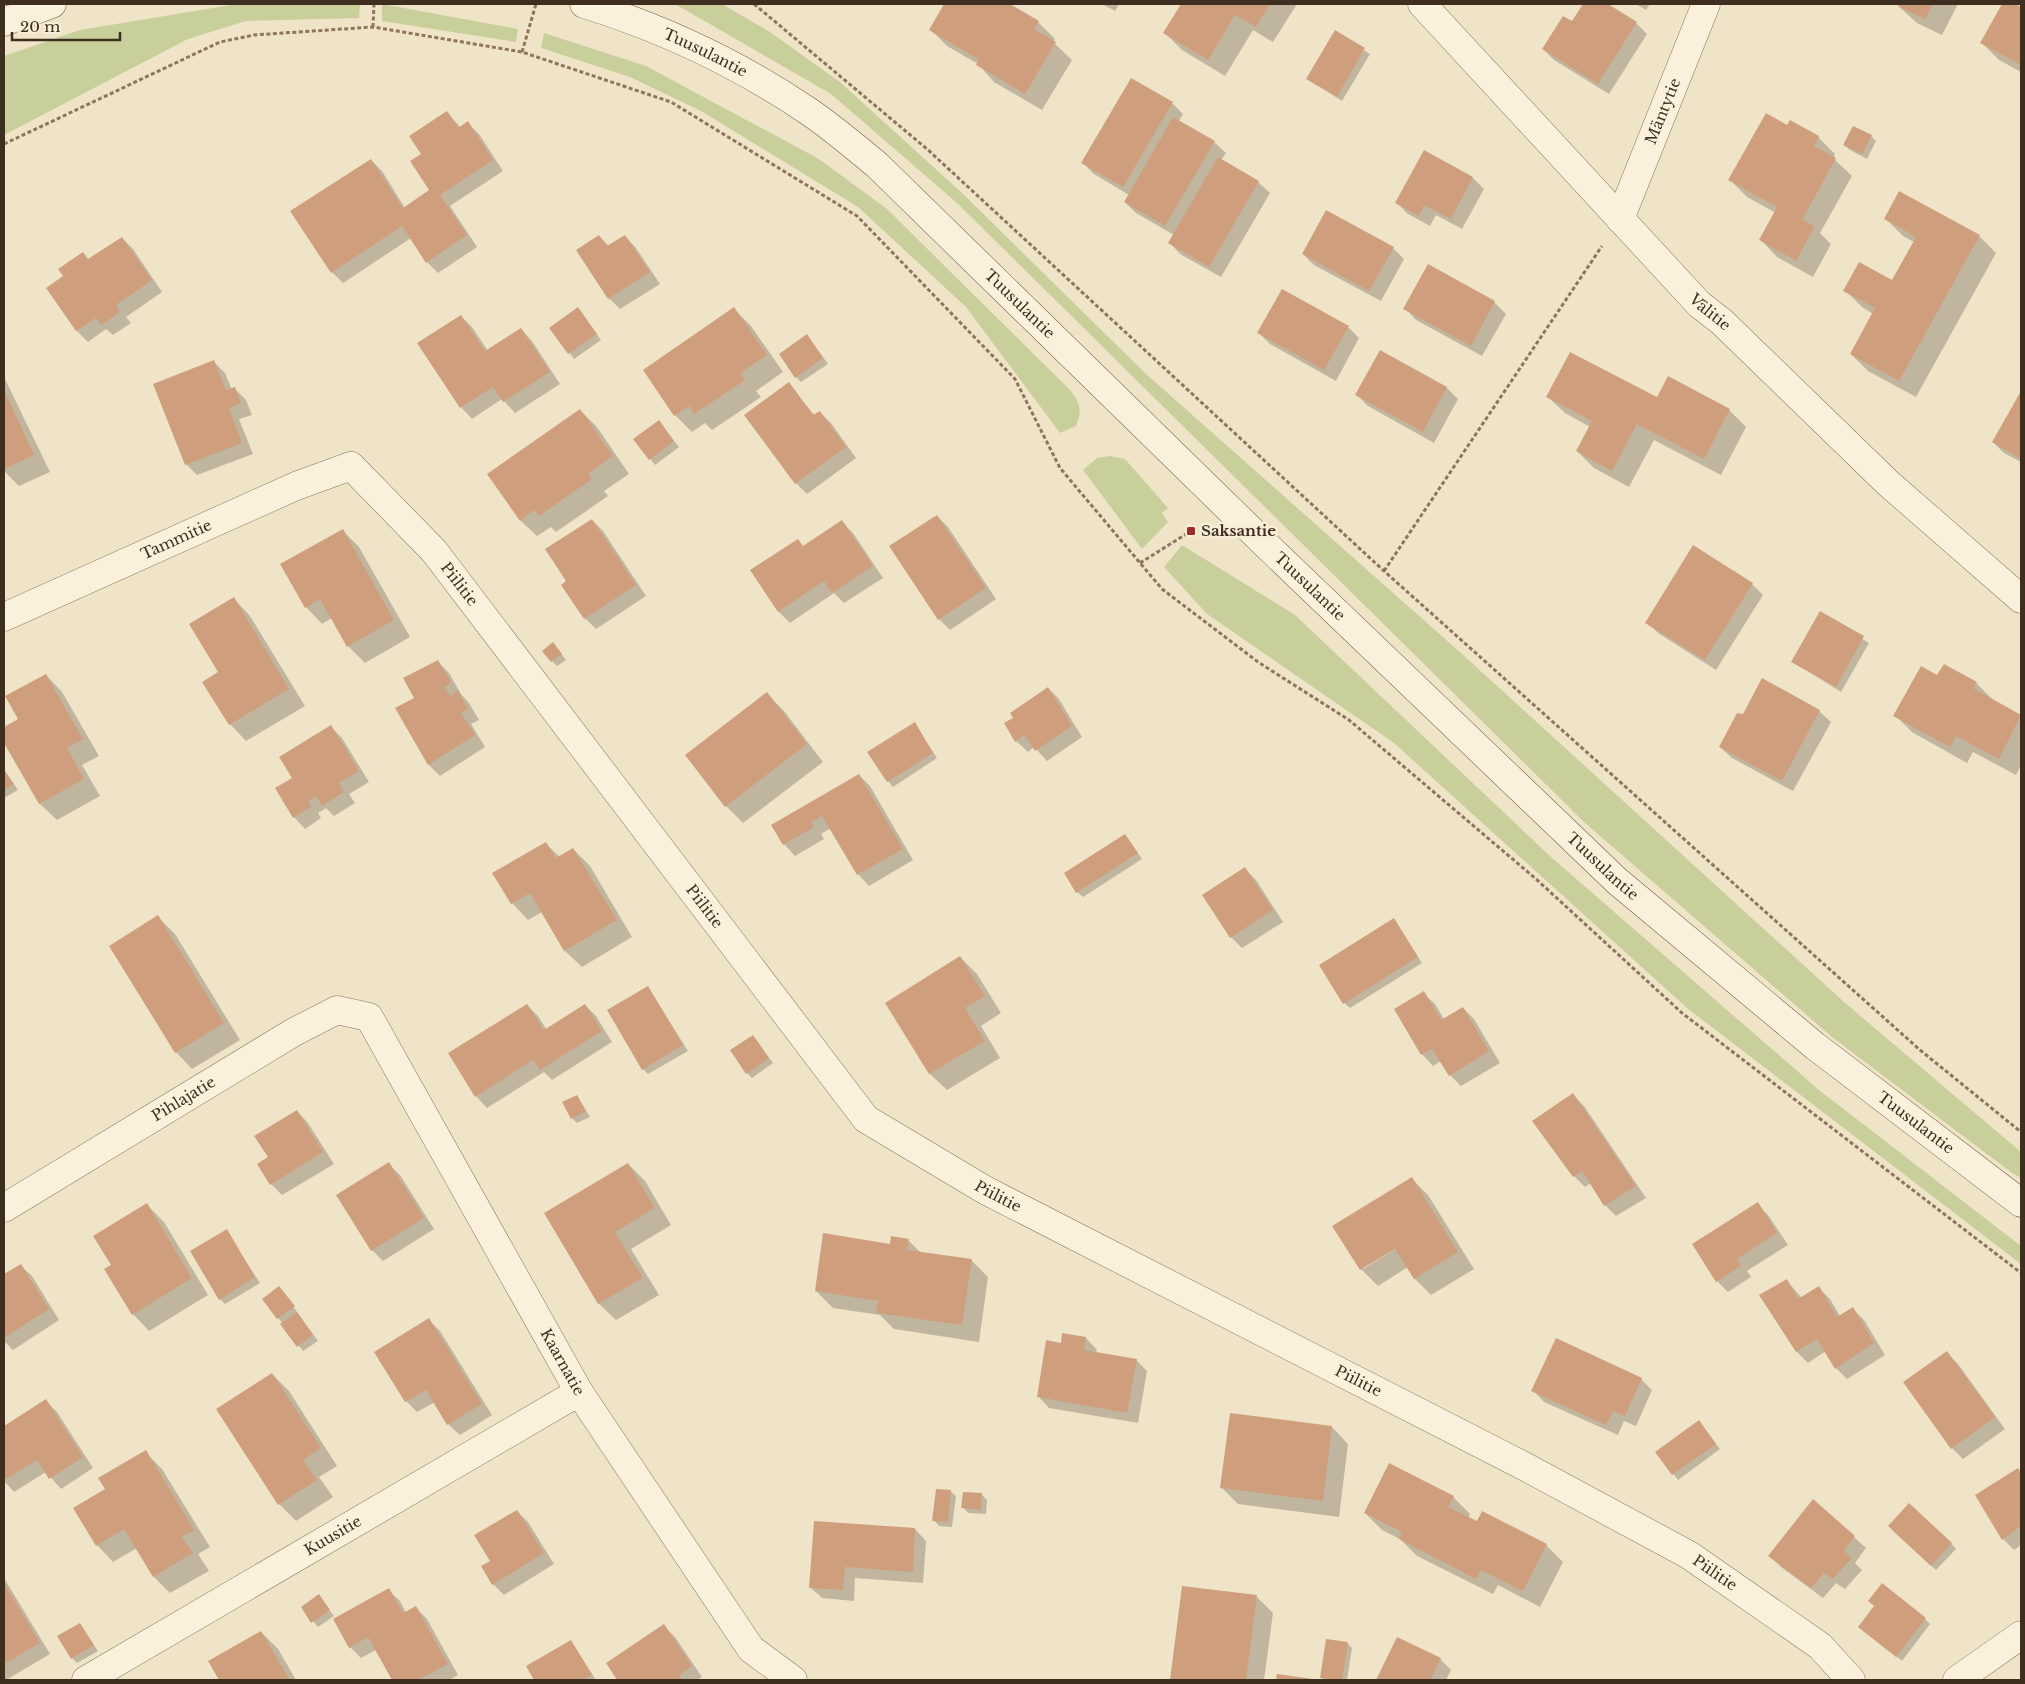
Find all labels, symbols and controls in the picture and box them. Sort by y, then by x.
scale bar [12,10,120,42]
text: 20 m [20,17,60,36]
street label: Tuusulantie [661,24,751,81]
street label: Mäntytie [1641,75,1684,147]
street label: Tuusulantie [981,265,1059,342]
street label: Välitie [1685,289,1735,334]
street label: Tammitie [138,515,215,563]
place label: Saksantie [1201,521,1276,540]
marker: Saksantie [1185,525,1197,537]
street label: Tuusulantie [1271,548,1350,625]
street label: Piilitie [437,558,482,609]
street label: Tuusulantie [1563,828,1643,904]
street label: Piilitie [682,881,727,932]
street label: Pihlajatie [148,1072,219,1125]
street label: Tuusulantie [1874,1087,1958,1158]
street label: Piilitie [971,1176,1025,1216]
street label: Kaarnatie [537,1325,589,1399]
street label: Piilitie [1332,1361,1385,1401]
street label: Kuusitie [301,1511,365,1559]
street label: Piilitie [1689,1550,1741,1595]

